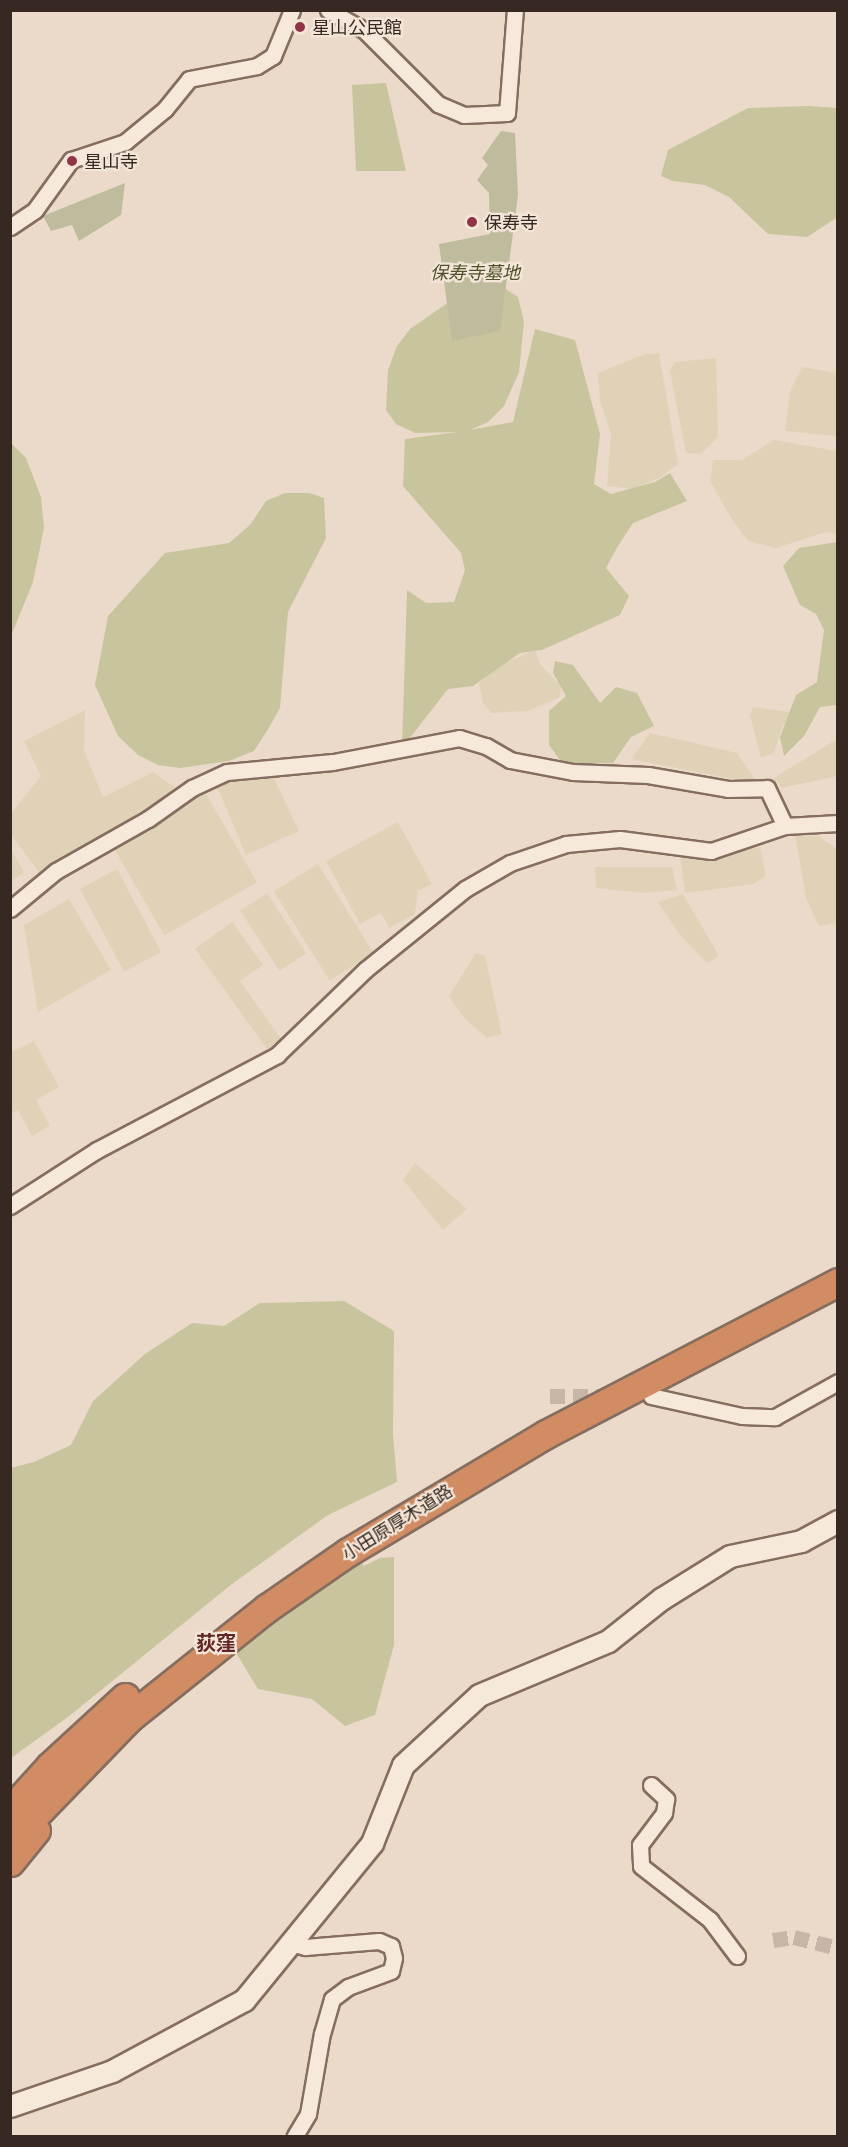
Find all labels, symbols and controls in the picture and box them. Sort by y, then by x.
place label: 星山公民館 [312,16,402,38]
marker: 星山公民館 [293,20,307,34]
place label: 星山寺 [84,150,138,172]
marker: 星山寺 [65,154,79,168]
place label: 保寿寺 [484,211,538,233]
marker: 保寿寺 [465,215,479,229]
park label: 保寿寺墓地 [430,261,520,283]
street label: 小田原厚木道路 [338,1479,456,1565]
district label: 荻窪 [196,1630,236,1654]

